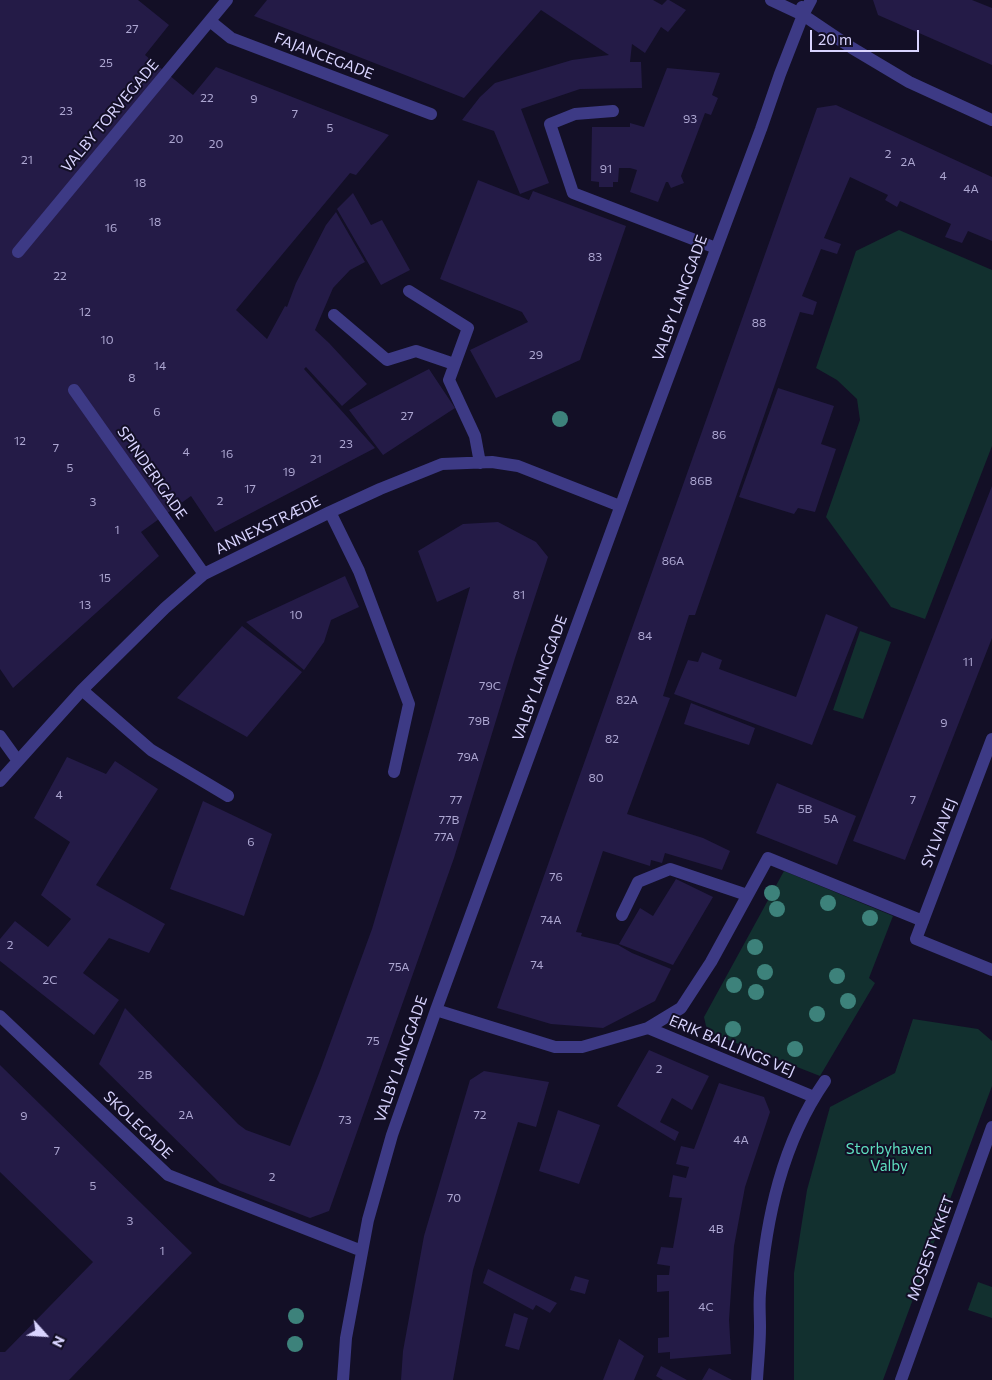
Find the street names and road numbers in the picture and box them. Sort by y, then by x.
street label: FAJANCEGADE [272,29,376,83]
street label: VALBY TORVEGADE [57,56,163,176]
street label: VALBY LANGGADE [649,233,711,363]
street label: SPINDERIGADE [113,423,191,523]
street label: ANNEXSTRÆDE [212,492,324,558]
street label: VALBY LANGGADE [509,613,571,743]
street label: SYLVIAVEJ [918,796,960,870]
street label: VALBY LANGGADE [371,993,431,1125]
street label: ERIK BALLINGS VEJ [666,1011,798,1081]
street label: SKOLEGADE [100,1087,176,1163]
street label: MOSESTYKKET [904,1193,958,1303]

